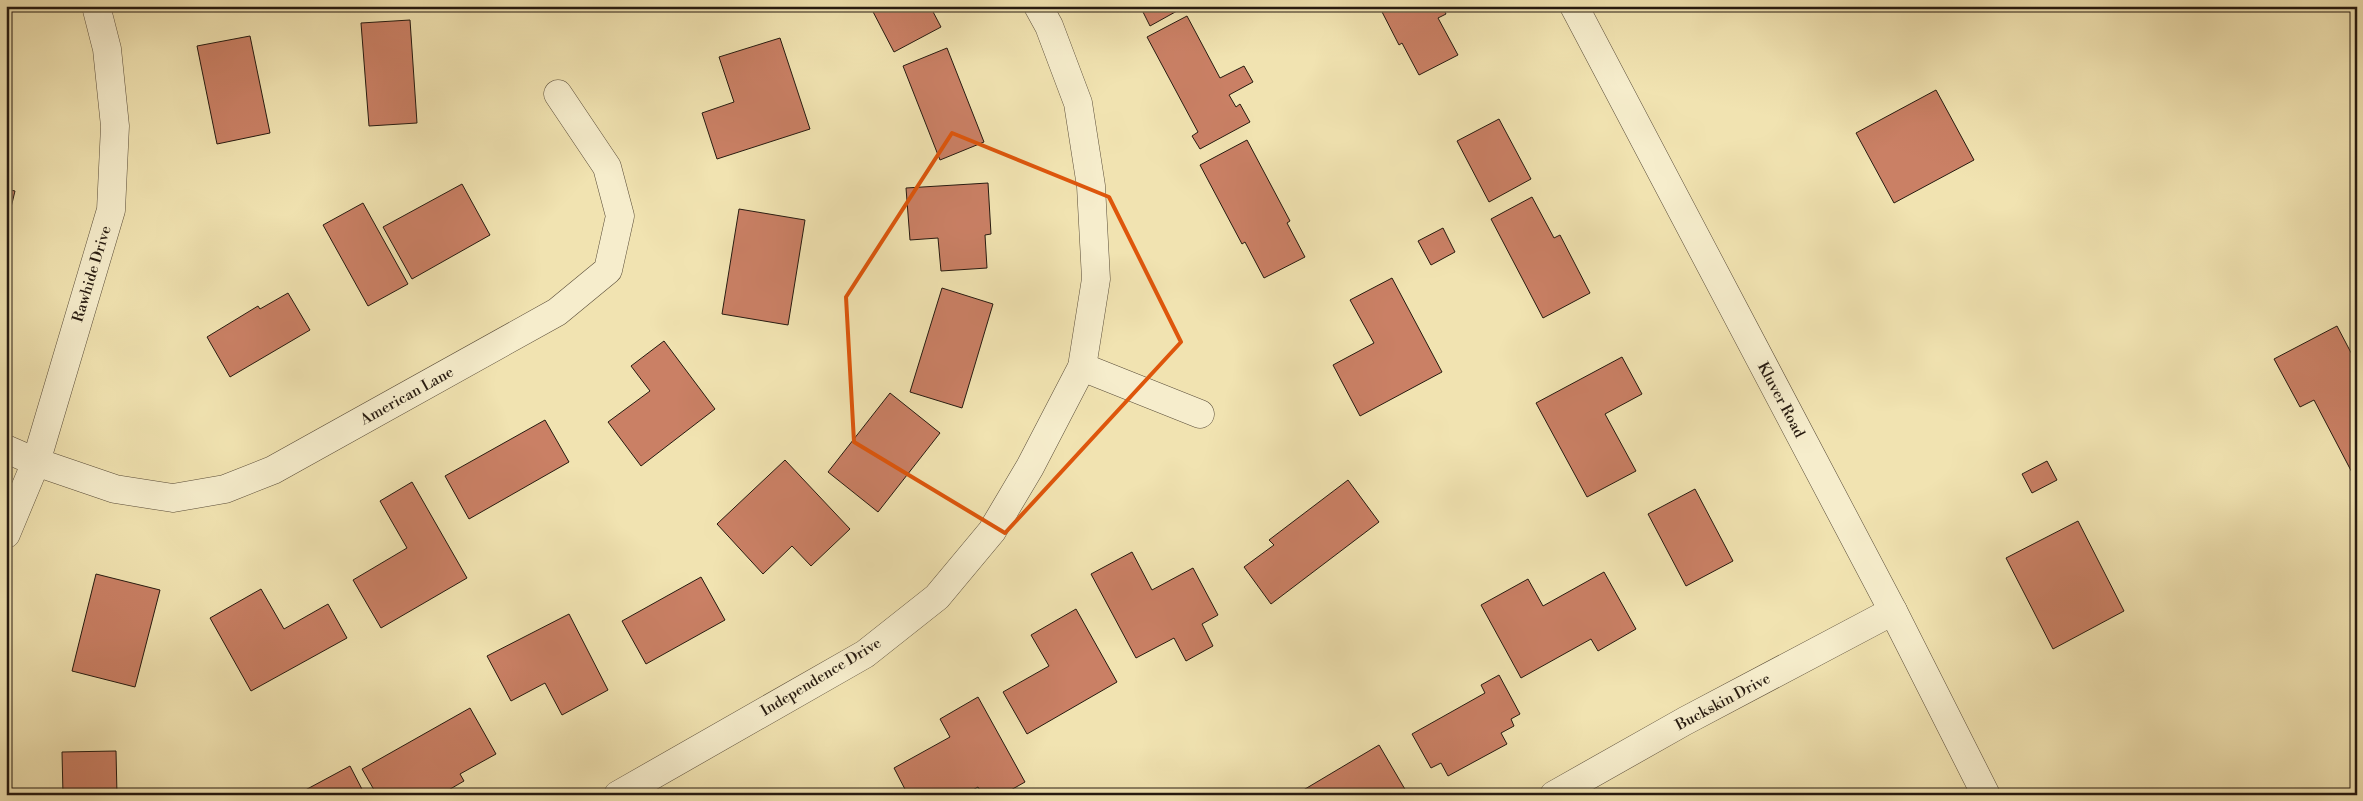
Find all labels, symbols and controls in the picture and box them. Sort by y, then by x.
street label: Rawhide Drive [68,223,116,325]
street label: Kluver Road [1753,359,1809,442]
street label: American Lane [356,362,457,430]
street label: Independence Drive [757,633,885,721]
street label: Buckskin Drive [1671,669,1774,735]

